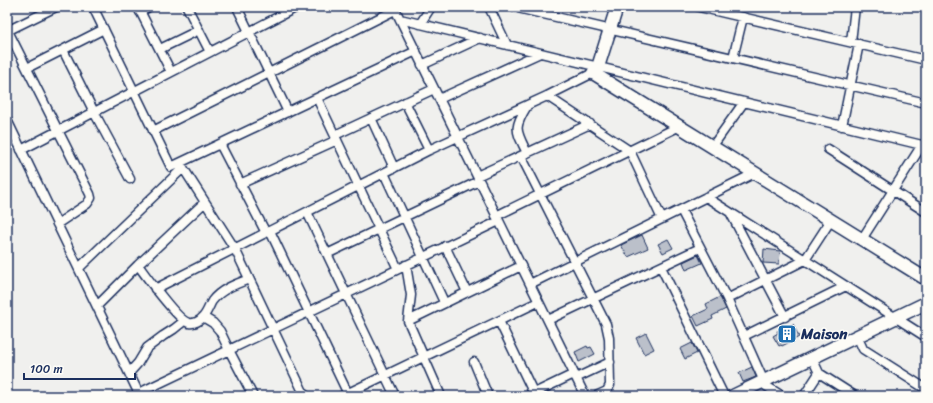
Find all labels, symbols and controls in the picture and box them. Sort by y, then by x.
place label: Maison [800,321,848,347]
building icon: Maison [776,323,798,345]
scale bar [24,355,135,381]
text: 100 m [30,358,63,380]

